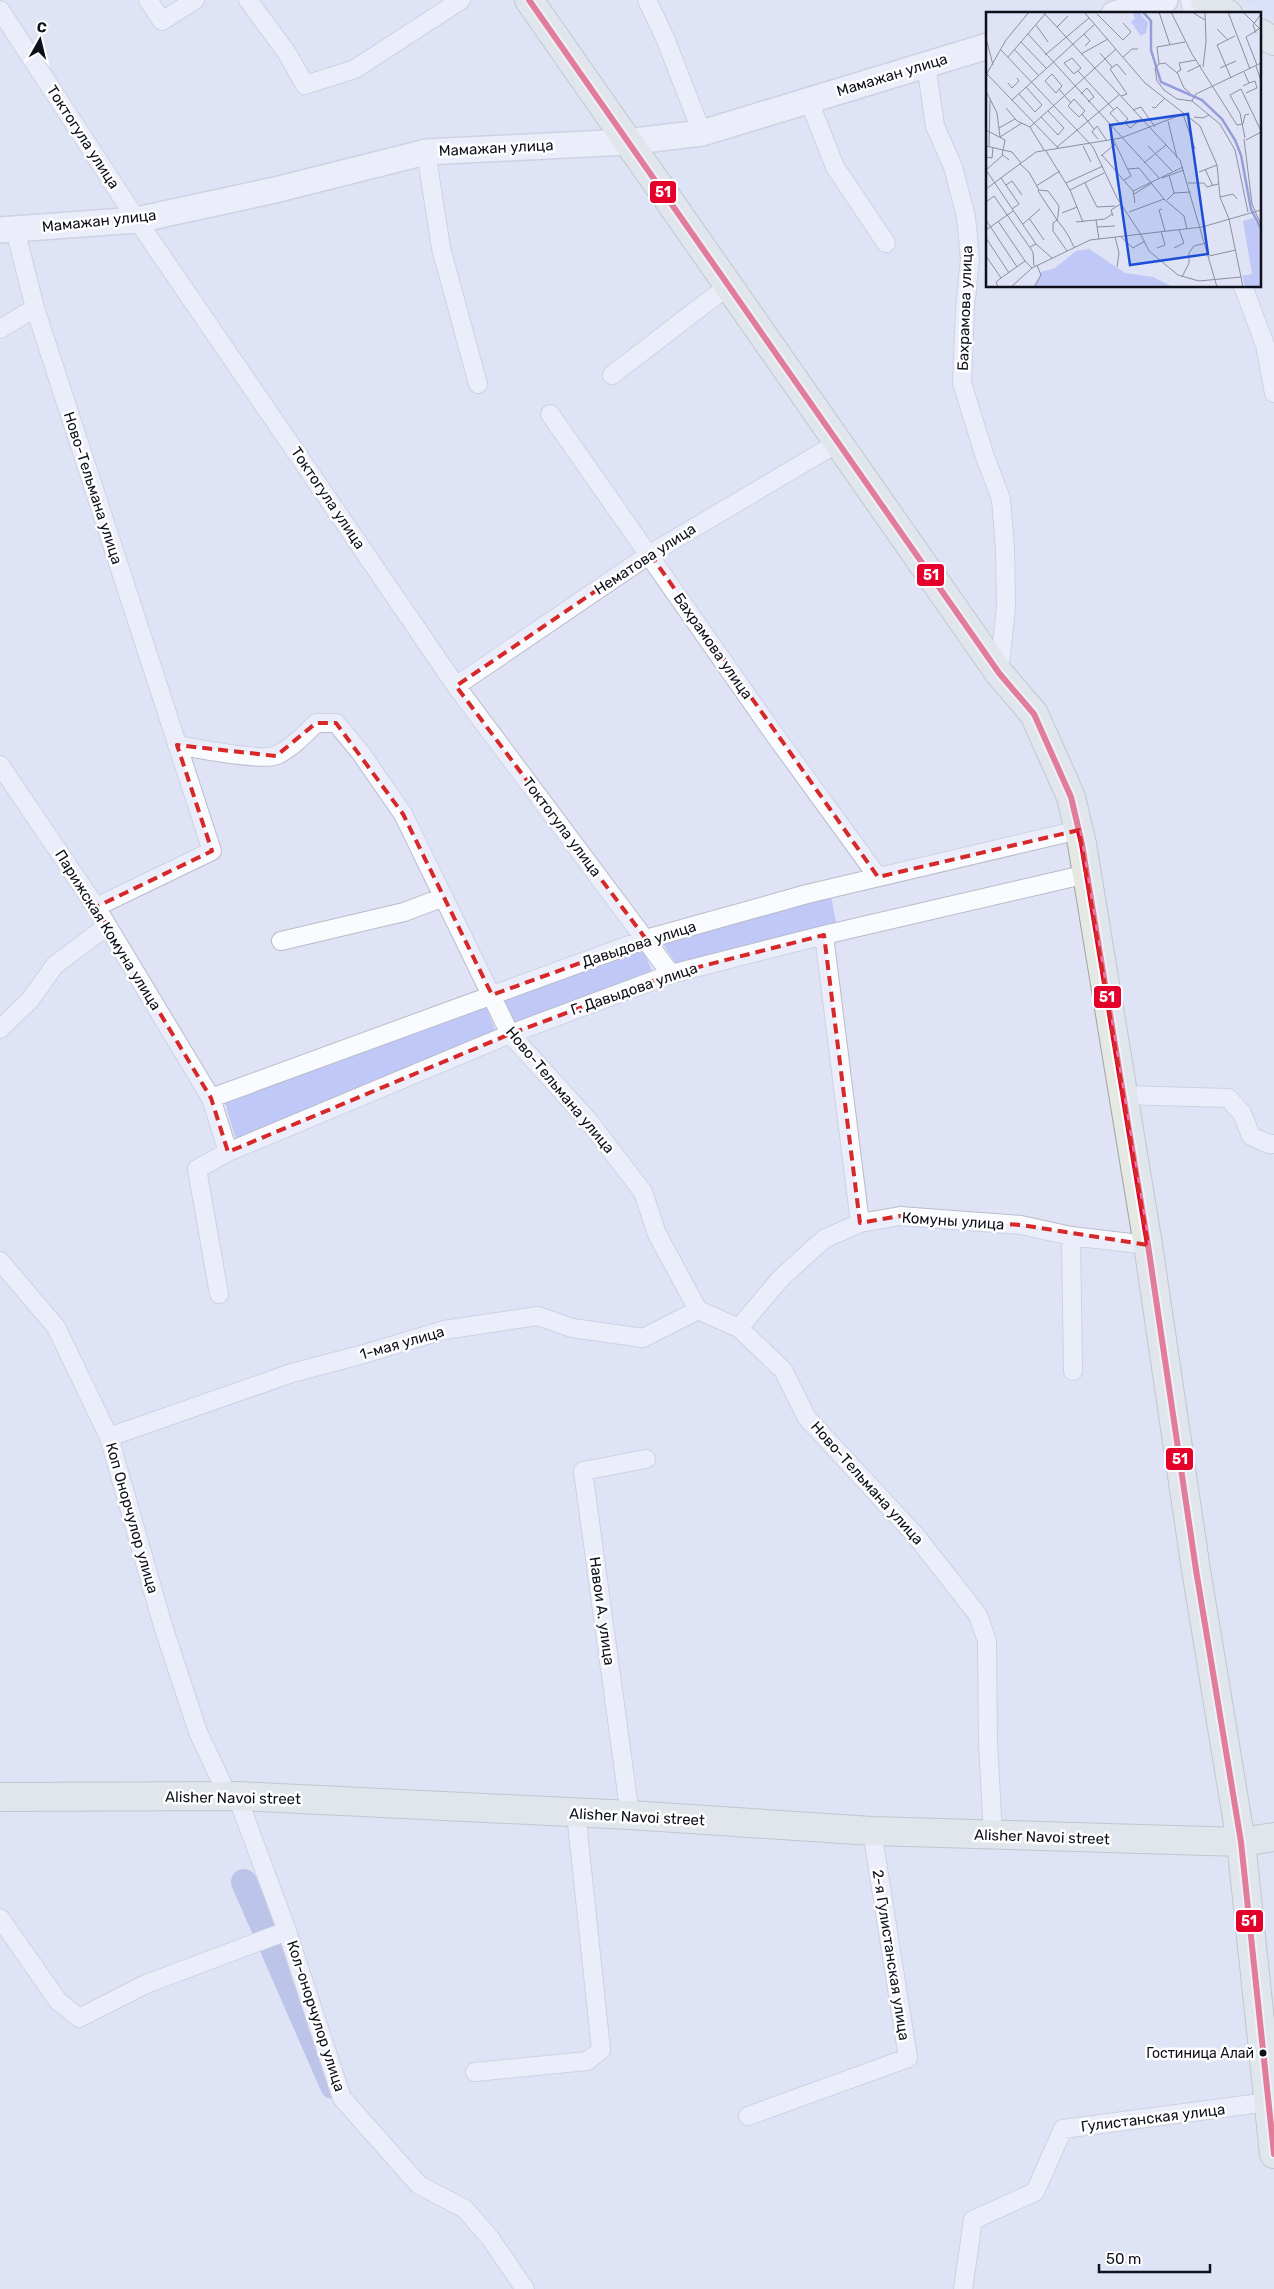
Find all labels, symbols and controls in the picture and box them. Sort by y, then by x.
inset map [986,12,1262,288]
north arrow [15,15,65,65]
text: С [36,19,48,37]
street label: Мамажан улица [834,50,950,100]
street label: Токтогула улица [43,82,123,192]
street label: Мамажан улица [438,136,554,160]
line badge: 51 [649,180,677,204]
text: 51 [655,184,671,201]
street label: Мамажан улица [41,206,157,236]
street label: Бахрамова улица [954,245,976,371]
street label: Ново-Тельмана улица [60,409,126,567]
street label: Токтогула улица [287,443,369,553]
street label: Нематова улица [591,519,699,599]
line badge: 51 [916,563,945,587]
text: 51 [923,567,939,584]
street label: Бахрамова улица [670,589,756,703]
street label: Токтогула улица [519,774,605,880]
street label: Парижская Комуна улица [51,846,165,1014]
street label: Давыдова улица [580,917,698,971]
street label: Г. Давыдова улица [568,959,700,1019]
line badge: 51 [1093,985,1122,1009]
text: 51 [1099,989,1115,1006]
street label: Ново-Тельмана улица [502,1023,618,1157]
street label: Комуны улица [901,1208,1005,1234]
street label: 1-мая улица [358,1322,446,1364]
street label: Ново-Тельмана улица [807,1418,927,1548]
street label: Коп Онорчулор улица [102,1440,162,1596]
line badge: 51 [1165,1447,1194,1471]
text: 51 [1172,1451,1188,1468]
street label: Навои А. улица [585,1556,619,1666]
street label: Alisher Navoi street [165,1788,301,1808]
street label: Alisher Navoi street [569,1804,705,1830]
street label: Alisher Navoi street [974,1826,1110,1848]
street label: 2-я Гулистанская улица [869,1868,913,2042]
line badge: 51 [1235,1909,1264,1933]
text: 51 [1241,1913,1257,1930]
street label: Кол-онорчулор улица [283,1938,349,2094]
place label: Гостиница Алай [1146,2045,1254,2062]
marker: Гостиница Алай [1258,2048,1268,2058]
street label: Гулистанская улица [1080,2100,1226,2136]
scale bar [1099,2242,1210,2274]
text: 50 m [1106,2250,1141,2268]

